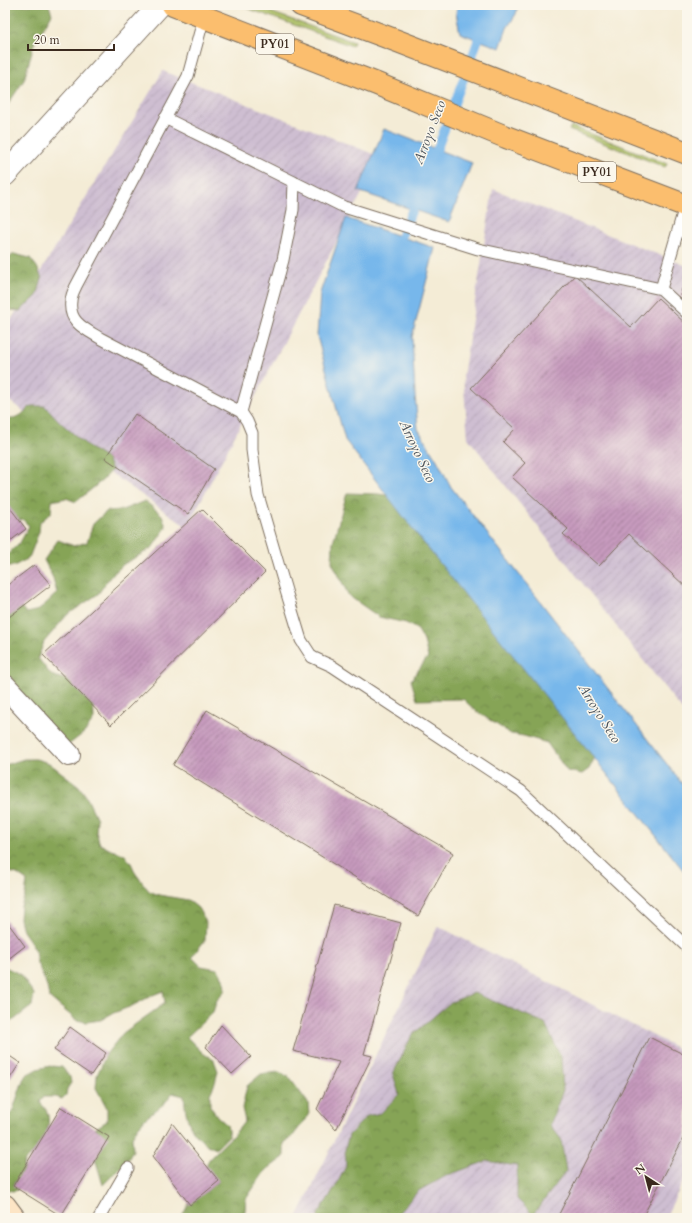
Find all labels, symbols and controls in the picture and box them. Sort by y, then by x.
scale bar [28,26,114,52]
text: 20 m [34,32,61,48]
road number: PY01 [256,34,294,54]
water label: Arroyo Seco [408,97,450,168]
road number: PY01 [578,162,616,182]
water label: Arroyo Seco [394,416,440,486]
water label: Arroyo Seco [573,679,626,747]
north arrow [626,1157,666,1197]
text: N [632,1160,649,1178]

